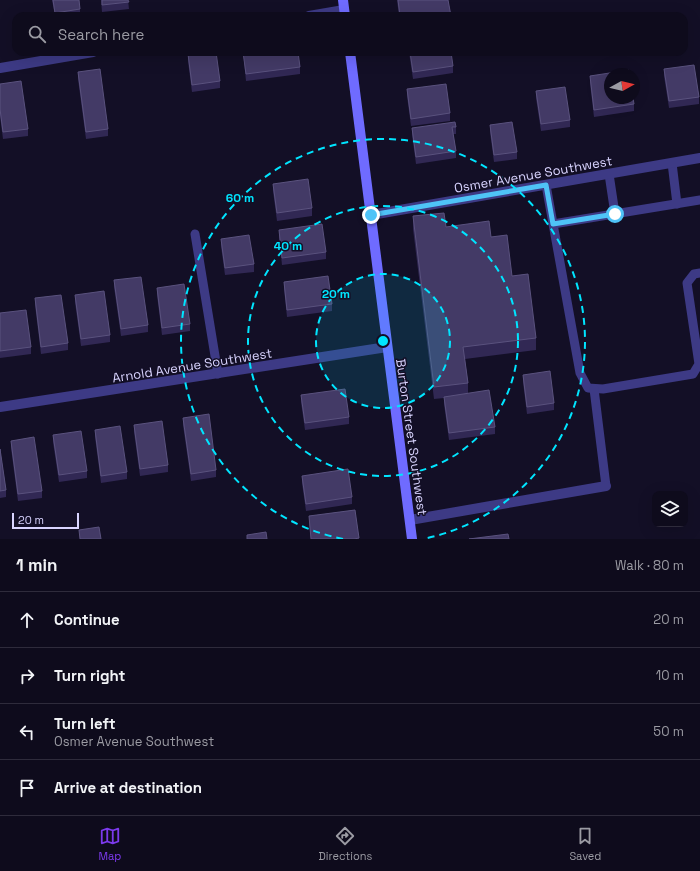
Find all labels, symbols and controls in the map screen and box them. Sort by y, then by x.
search box [12,12,688,56]
icon: search [26,23,48,45]
text: Search here [58,25,144,44]
north arrow [604,68,640,104]
street label: Osmer Avenue Southwest [453,152,613,197]
text: 60 m [226,190,254,206]
route start [606,205,624,223]
route end [362,206,380,224]
text: 40 m [274,238,302,254]
text: 20 m [322,286,350,302]
centre of rings [376,334,390,348]
street label: Arnold Avenue Southwest [111,344,273,387]
street label: Burton Street Southwest [392,358,431,517]
map controls [652,491,688,527]
button: layers [652,491,688,527]
scale bar [12,511,79,530]
text: 20 m [18,513,44,527]
text: 1 min [16,554,58,576]
text: Walk · 80 m [615,557,684,574]
icon: ahead [16,609,38,631]
text: Continue [54,610,120,629]
text: 20 m [653,611,684,628]
icon: right [16,665,38,687]
text: Turn right [54,666,125,685]
text: 10 m [656,667,684,684]
text: Turn left [54,714,116,733]
icon: left [16,721,38,743]
text: 50 m [653,723,684,740]
text: Osmer Avenue Southwest [54,733,214,750]
icon: arrive [16,777,38,799]
text: Arrive at destination [54,778,202,797]
tab: Map [99,825,121,863]
tab: Directions [318,825,372,863]
tab: Saved [569,825,601,863]

